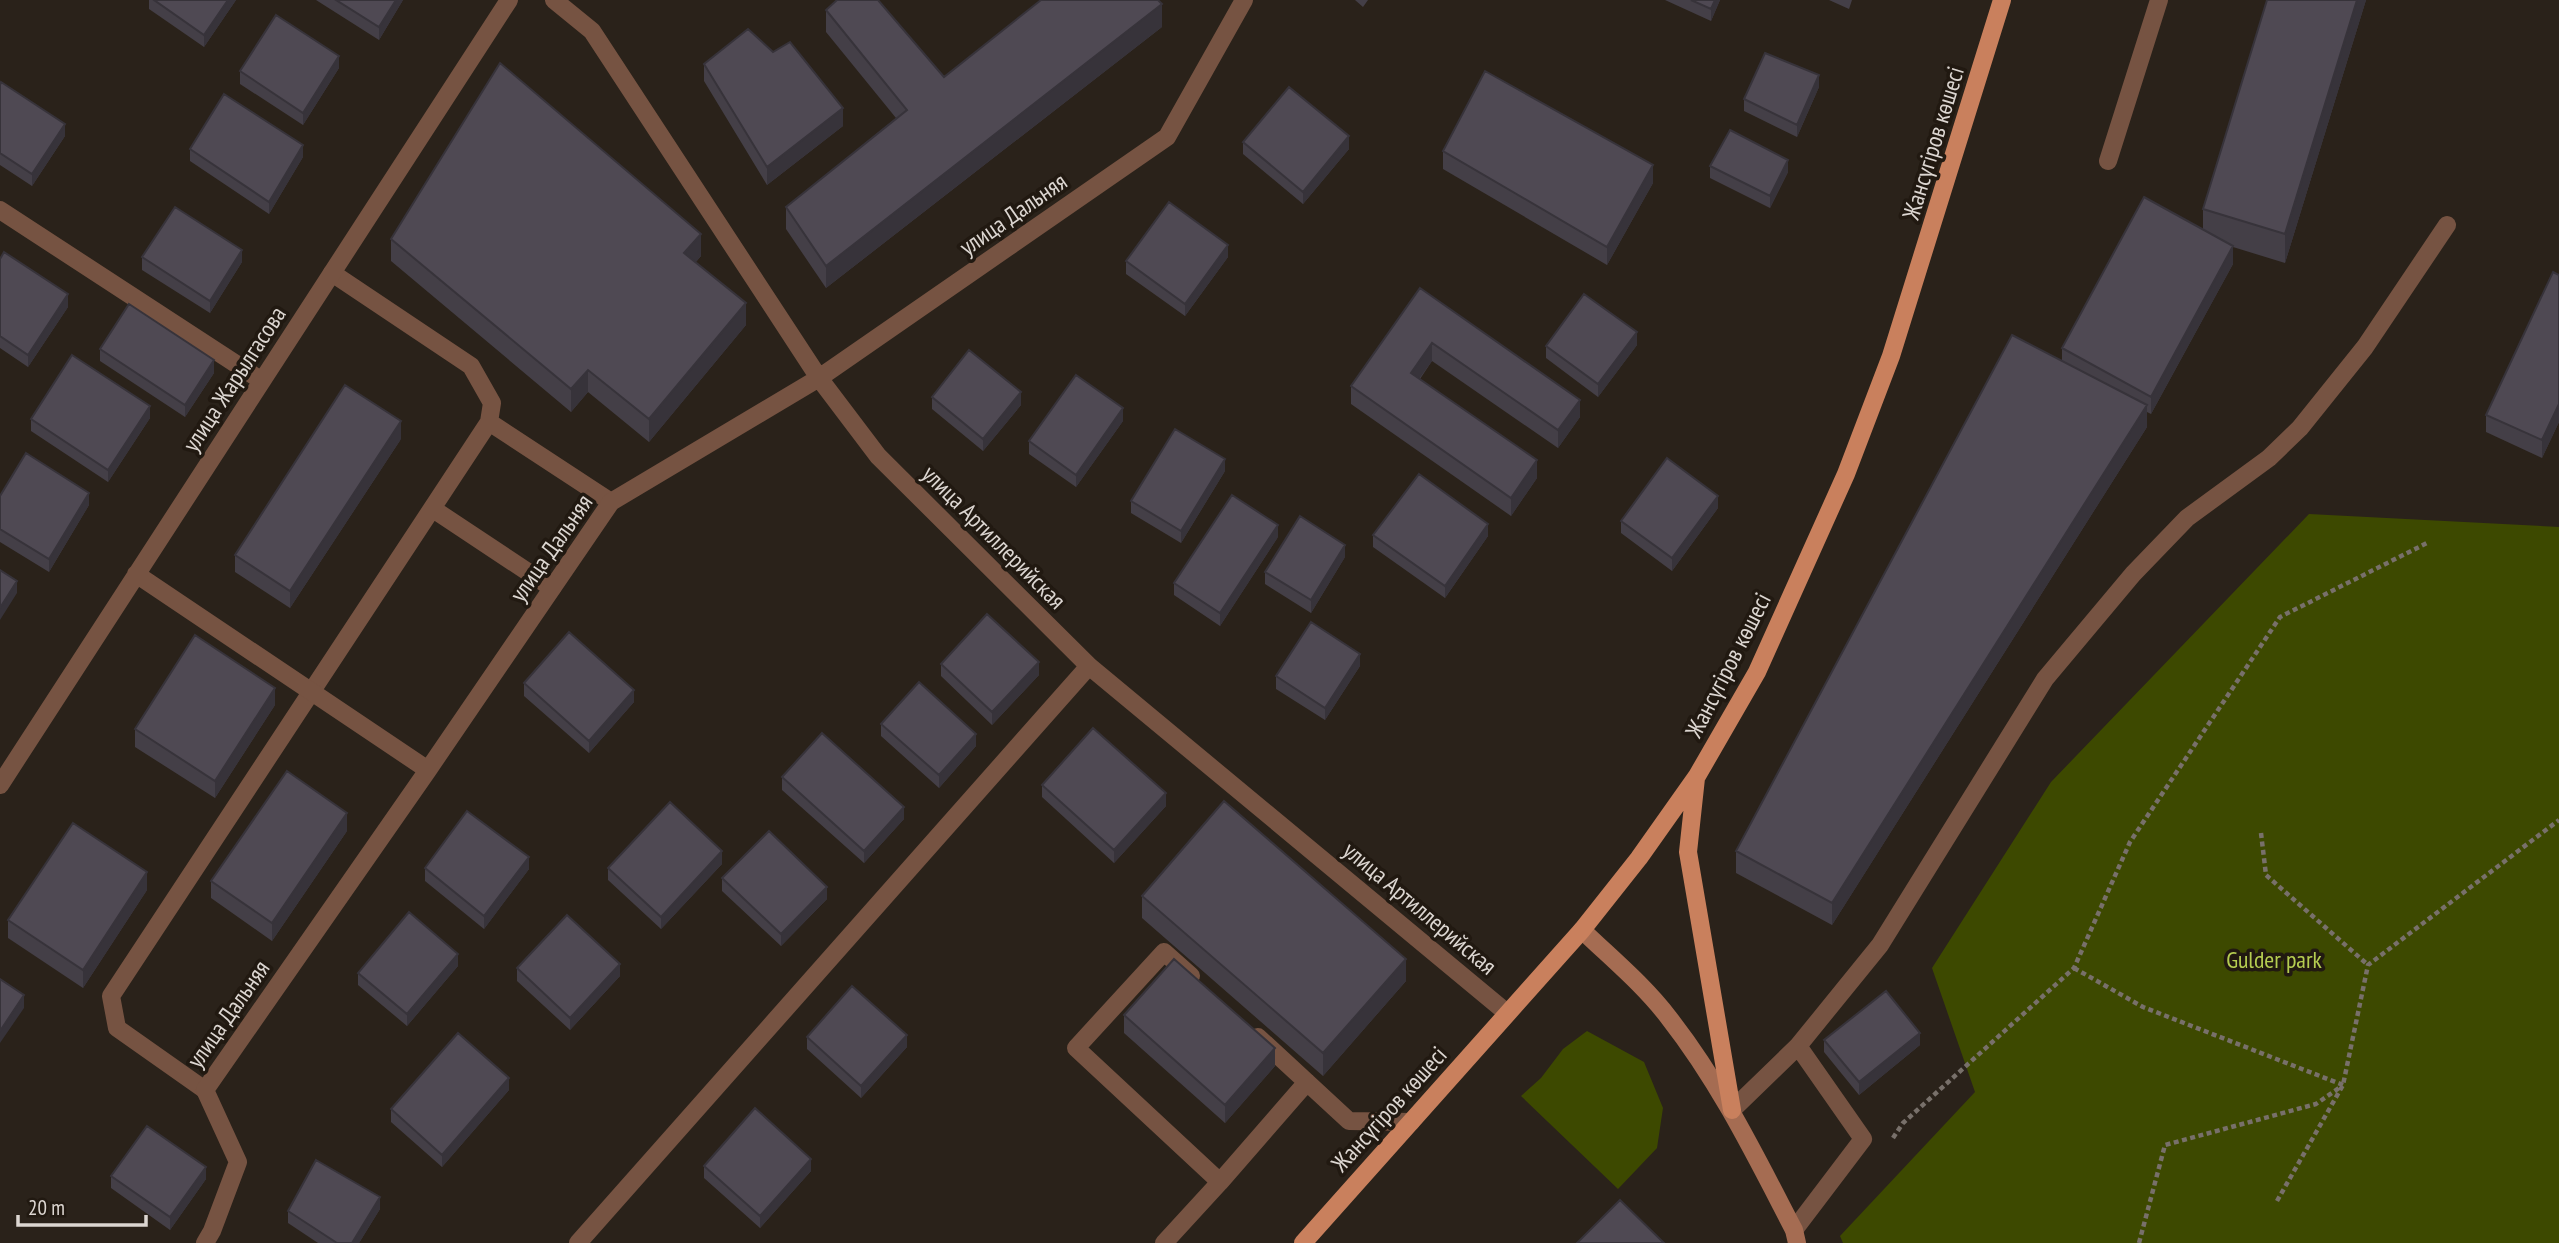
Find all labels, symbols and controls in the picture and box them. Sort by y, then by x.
street label: Жансүгіров көшесі [1895,63,1971,224]
street label: улица Дальняя [953,166,1073,262]
street label: улица Жарылгасова [175,300,293,458]
street label: улица Артиллерийская [915,458,1073,616]
street label: улица Дальняя [503,488,599,608]
street label: Жансүгіров көшесі [1678,587,1778,744]
street label: улица Артиллерийская [1337,835,1503,981]
park label: Gulder park [2226,944,2323,975]
street label: улица Дальняя [180,954,276,1074]
street label: Жансүгіров көшесі [1324,1040,1454,1179]
scale bar [18,1184,145,1228]
text: 20 m [28,1194,65,1221]

